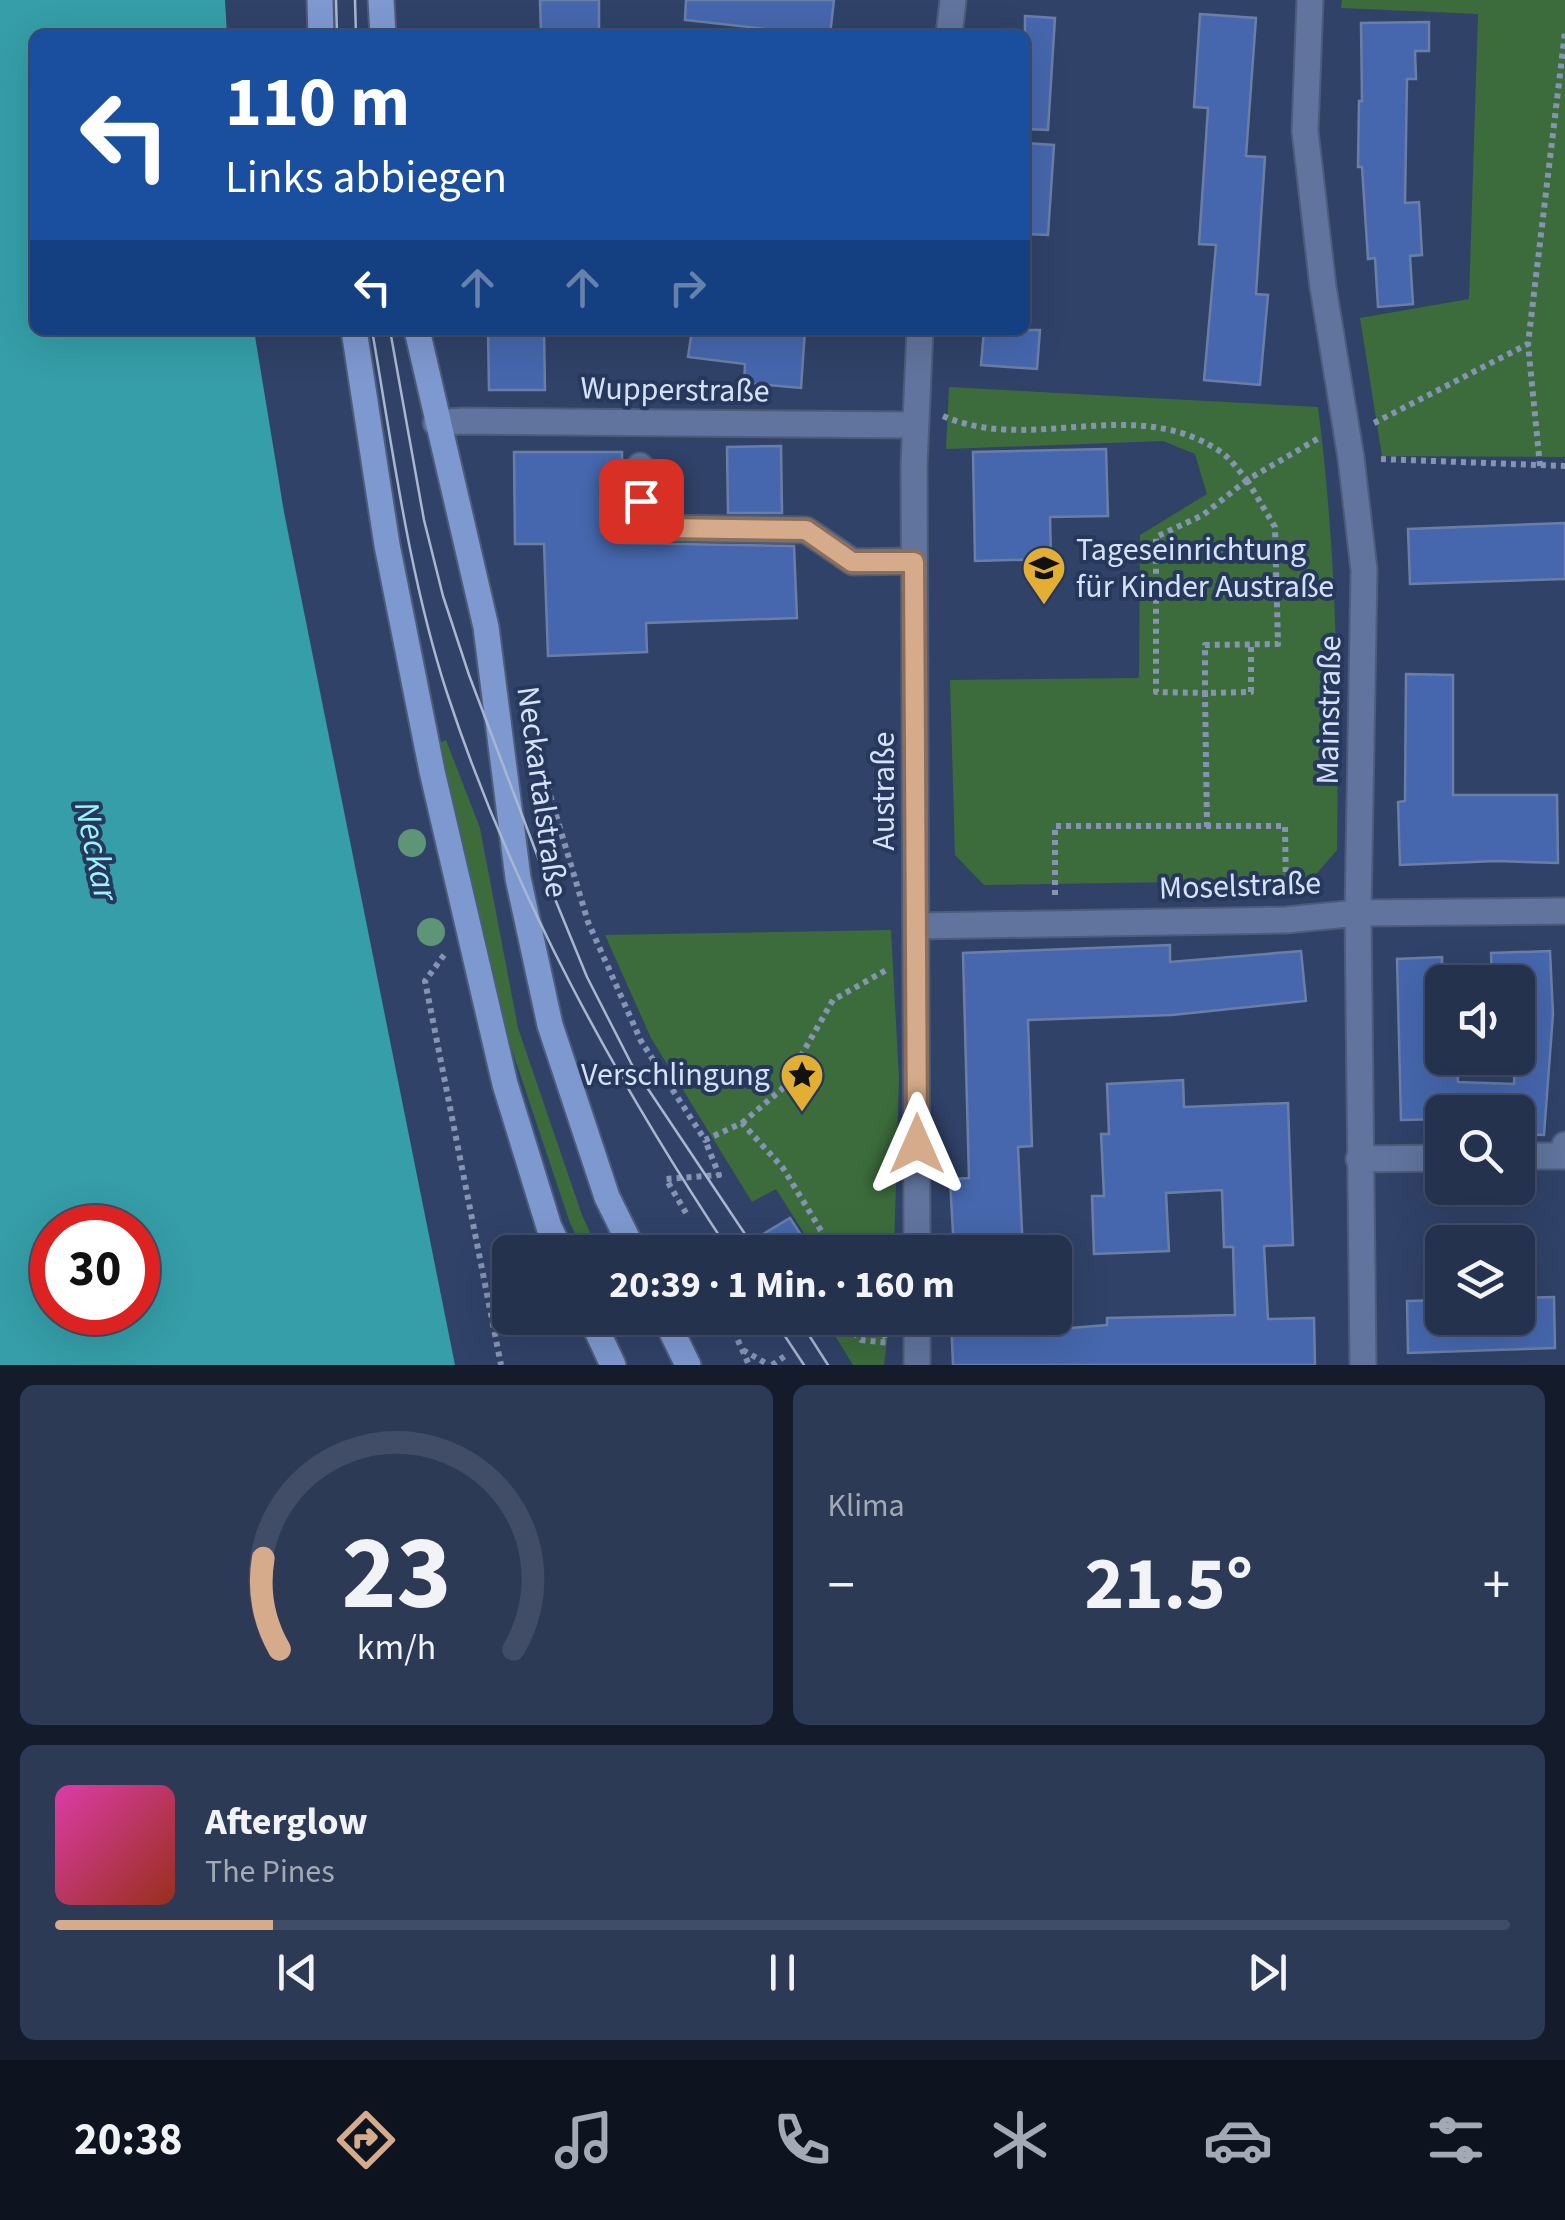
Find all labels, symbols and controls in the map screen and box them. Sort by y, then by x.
text: 110 m [225,53,410,153]
icon: left [60,70,190,200]
text: Links abbiegen [225,146,507,210]
icon: left [345,260,400,315]
icon: ahead [450,260,505,315]
icon: ahead [555,260,610,315]
icon: right [660,260,715,315]
street label: Wupperstraße [580,365,770,415]
pin [599,459,684,544]
icon: arrive [614,474,669,529]
place label: Tageseinrichtung für Kinder Austraße [1076,527,1334,610]
school or university icon: Tageseinrichtung für Kinder Austraße [1021,545,1067,606]
street label: Mainstraße [1305,635,1353,785]
street label: Neckartalstraße [504,683,580,901]
street label: Austraße [861,732,907,850]
water label: Neckar [61,797,131,907]
street label: Moselstraße [1158,860,1322,912]
map controls [1425,965,1535,1335]
button: sound [1425,965,1535,1075]
place label: Verschlingung [581,1052,770,1098]
place icon: Verschlingung [779,1052,825,1113]
position arrow [865,1092,969,1196]
button: search [1425,1095,1535,1205]
speed limit sign: 30 [30,1205,160,1335]
button: layers [1425,1225,1535,1335]
text: 20:39 · 1 Min. · 160 m [609,1258,955,1312]
text: Klima [828,1483,905,1529]
text: 23 [341,1501,451,1649]
text: 21.5° [1084,1531,1253,1638]
text: − [828,1547,855,1625]
text: + [1483,1547,1510,1625]
text: km/h [357,1622,436,1673]
text: Afterglow [205,1795,368,1849]
text: The Pines [205,1849,335,1895]
icon: previous [270,1945,325,2000]
icon: pause [755,1945,810,2000]
icon: next [1240,1945,1295,2000]
icon: directions [331,2105,401,2175]
icon: music [549,2105,619,2175]
icon: phone [767,2105,837,2175]
icon: climate [985,2105,1055,2175]
icon: car [1203,2105,1273,2175]
icon: filters [1421,2105,1491,2175]
text: 20:38 [74,2108,183,2172]

